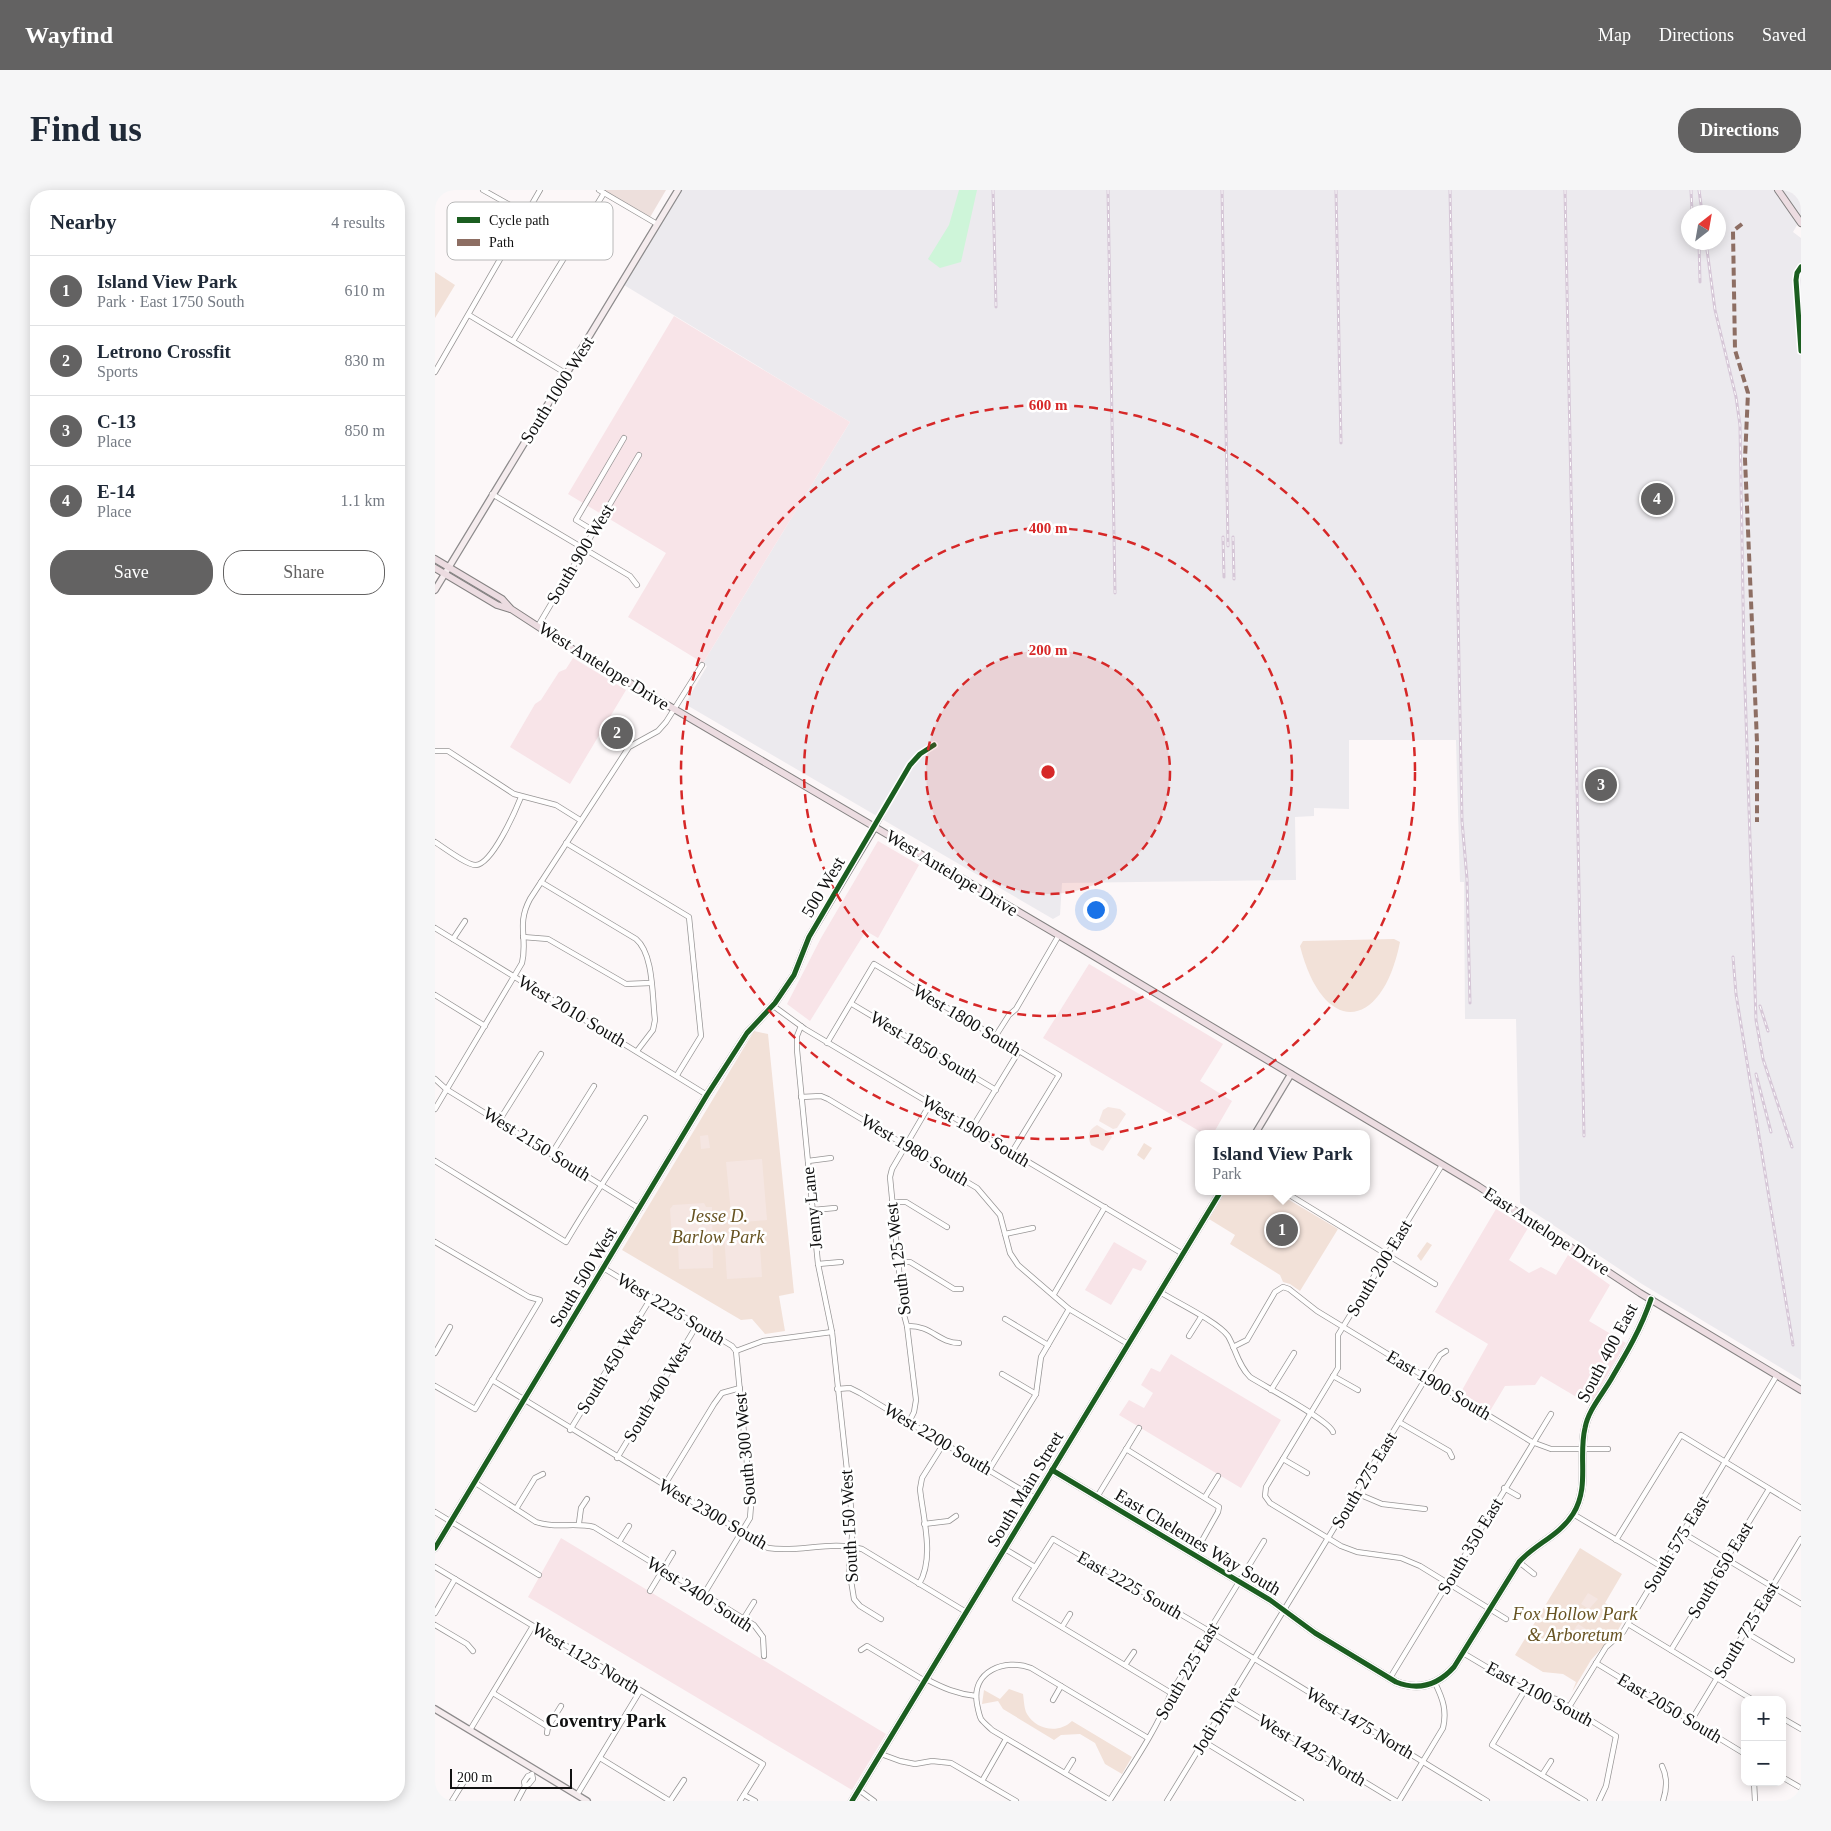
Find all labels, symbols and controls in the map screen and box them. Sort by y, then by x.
text: Wayfind [25,22,113,48]
text: Map [1598,25,1631,45]
text: Directions [1659,25,1734,45]
text: Saved [1762,25,1806,45]
button: Directions [1678,108,1801,153]
text: Find us [30,110,142,149]
legend [447,202,613,260]
north arrow [1681,205,1726,250]
text: Nearby [50,210,117,234]
text: Cycle path [489,213,549,228]
text: 4 results [331,214,385,231]
text: Path [489,235,514,250]
text: Island View Park [97,271,237,292]
text: 1 [62,282,70,299]
text: 610 m [345,282,385,299]
text: Park · East 1750 South [97,293,245,310]
street label: South 1000 West [516,333,598,447]
text: Letrono Crossfit [97,341,231,362]
text: 2 [62,352,70,369]
text: 830 m [345,352,385,369]
text: Sports [97,363,138,380]
text: 600 m [1029,397,1068,413]
text: C-13 [97,411,136,432]
text: 3 [62,422,70,439]
text: 850 m [345,422,385,439]
text: Place [97,433,132,450]
pin: 4 [1641,480,1673,518]
text: E-14 [97,481,135,502]
text: 4 [62,492,70,509]
text: 1.1 km [341,492,385,509]
street label: South 900 West [542,500,618,608]
text: Place [97,503,132,520]
text: 400 m [1029,520,1068,536]
button: Save [50,550,213,595]
button: Share [223,550,385,595]
street label: West Antelope Drive [535,618,673,714]
text: 200 m [1029,642,1068,658]
pin: 2 [601,714,633,752]
centre of rings [1039,763,1057,781]
pin: 3 [1585,766,1617,804]
street label: West Antelope Drive [882,826,1022,920]
street label: 500 West [797,853,849,921]
your location [1083,897,1109,923]
street label: West 2010 South [514,971,630,1051]
street label: West 1800 South [909,980,1025,1060]
street label: West 1850 South [866,1007,982,1087]
street label: West 1900 South [918,1091,1034,1171]
street label: West 2150 South [480,1103,594,1185]
street label: West 1980 South [857,1110,973,1190]
popup [1195,1130,1370,1195]
text: Island View Park [1212,1143,1353,1164]
text: Park [1212,1165,1242,1182]
street label: Jenny Lane [798,1166,826,1250]
street label: East Antelope Drive [1480,1183,1614,1279]
street label: South 125 West [881,1202,915,1316]
park label: Jesse D. Barlow Park [672,1206,765,1247]
pin: 1 [1266,1211,1298,1249]
street label: South 200 East [1342,1216,1416,1320]
street label: South 500 West [545,1223,621,1331]
street label: West 2225 South [613,1269,729,1349]
street label: South 400 East [1573,1300,1641,1406]
street label: South 450 West [573,1311,649,1417]
street label: South 400 West [619,1338,695,1446]
street label: East 1900 South [1383,1346,1495,1424]
street label: South 300 West [730,1392,760,1506]
street label: West 2200 South [880,1399,996,1479]
street label: South Main Street [983,1428,1067,1550]
street label: South 275 East [1327,1428,1401,1532]
street label: South 150 West [836,1469,862,1583]
street label: West 2300 South [655,1475,771,1553]
street label: East Chelemes Way South [1112,1485,1284,1599]
street label: South 575 East [1639,1492,1713,1596]
street label: South 350 East [1433,1494,1507,1598]
street label: South 650 East [1683,1518,1757,1622]
street label: East 2225 South [1074,1547,1186,1623]
street label: West 2400 South [643,1552,757,1636]
street label: South 725 East [1709,1578,1783,1682]
park label: Fox Hollow Park & Arboretum [1512,1604,1638,1645]
street label: West 1125 North [529,1618,643,1698]
street label: South 225 East [1151,1619,1223,1723]
street label: East 2100 South [1483,1657,1597,1731]
street label: East 2050 South [1614,1669,1726,1747]
street label: Jodi Drive [1188,1682,1244,1758]
street label: West 1475 North [1302,1683,1418,1763]
map controls [1741,1696,1786,1786]
button: + [1741,1696,1786,1741]
district label: Coventry Park [546,1710,667,1731]
street label: West 1425 North [1254,1710,1370,1790]
button: − [1741,1741,1786,1786]
scale bar [450,1766,573,1789]
text: 200 m [457,1770,492,1785]

